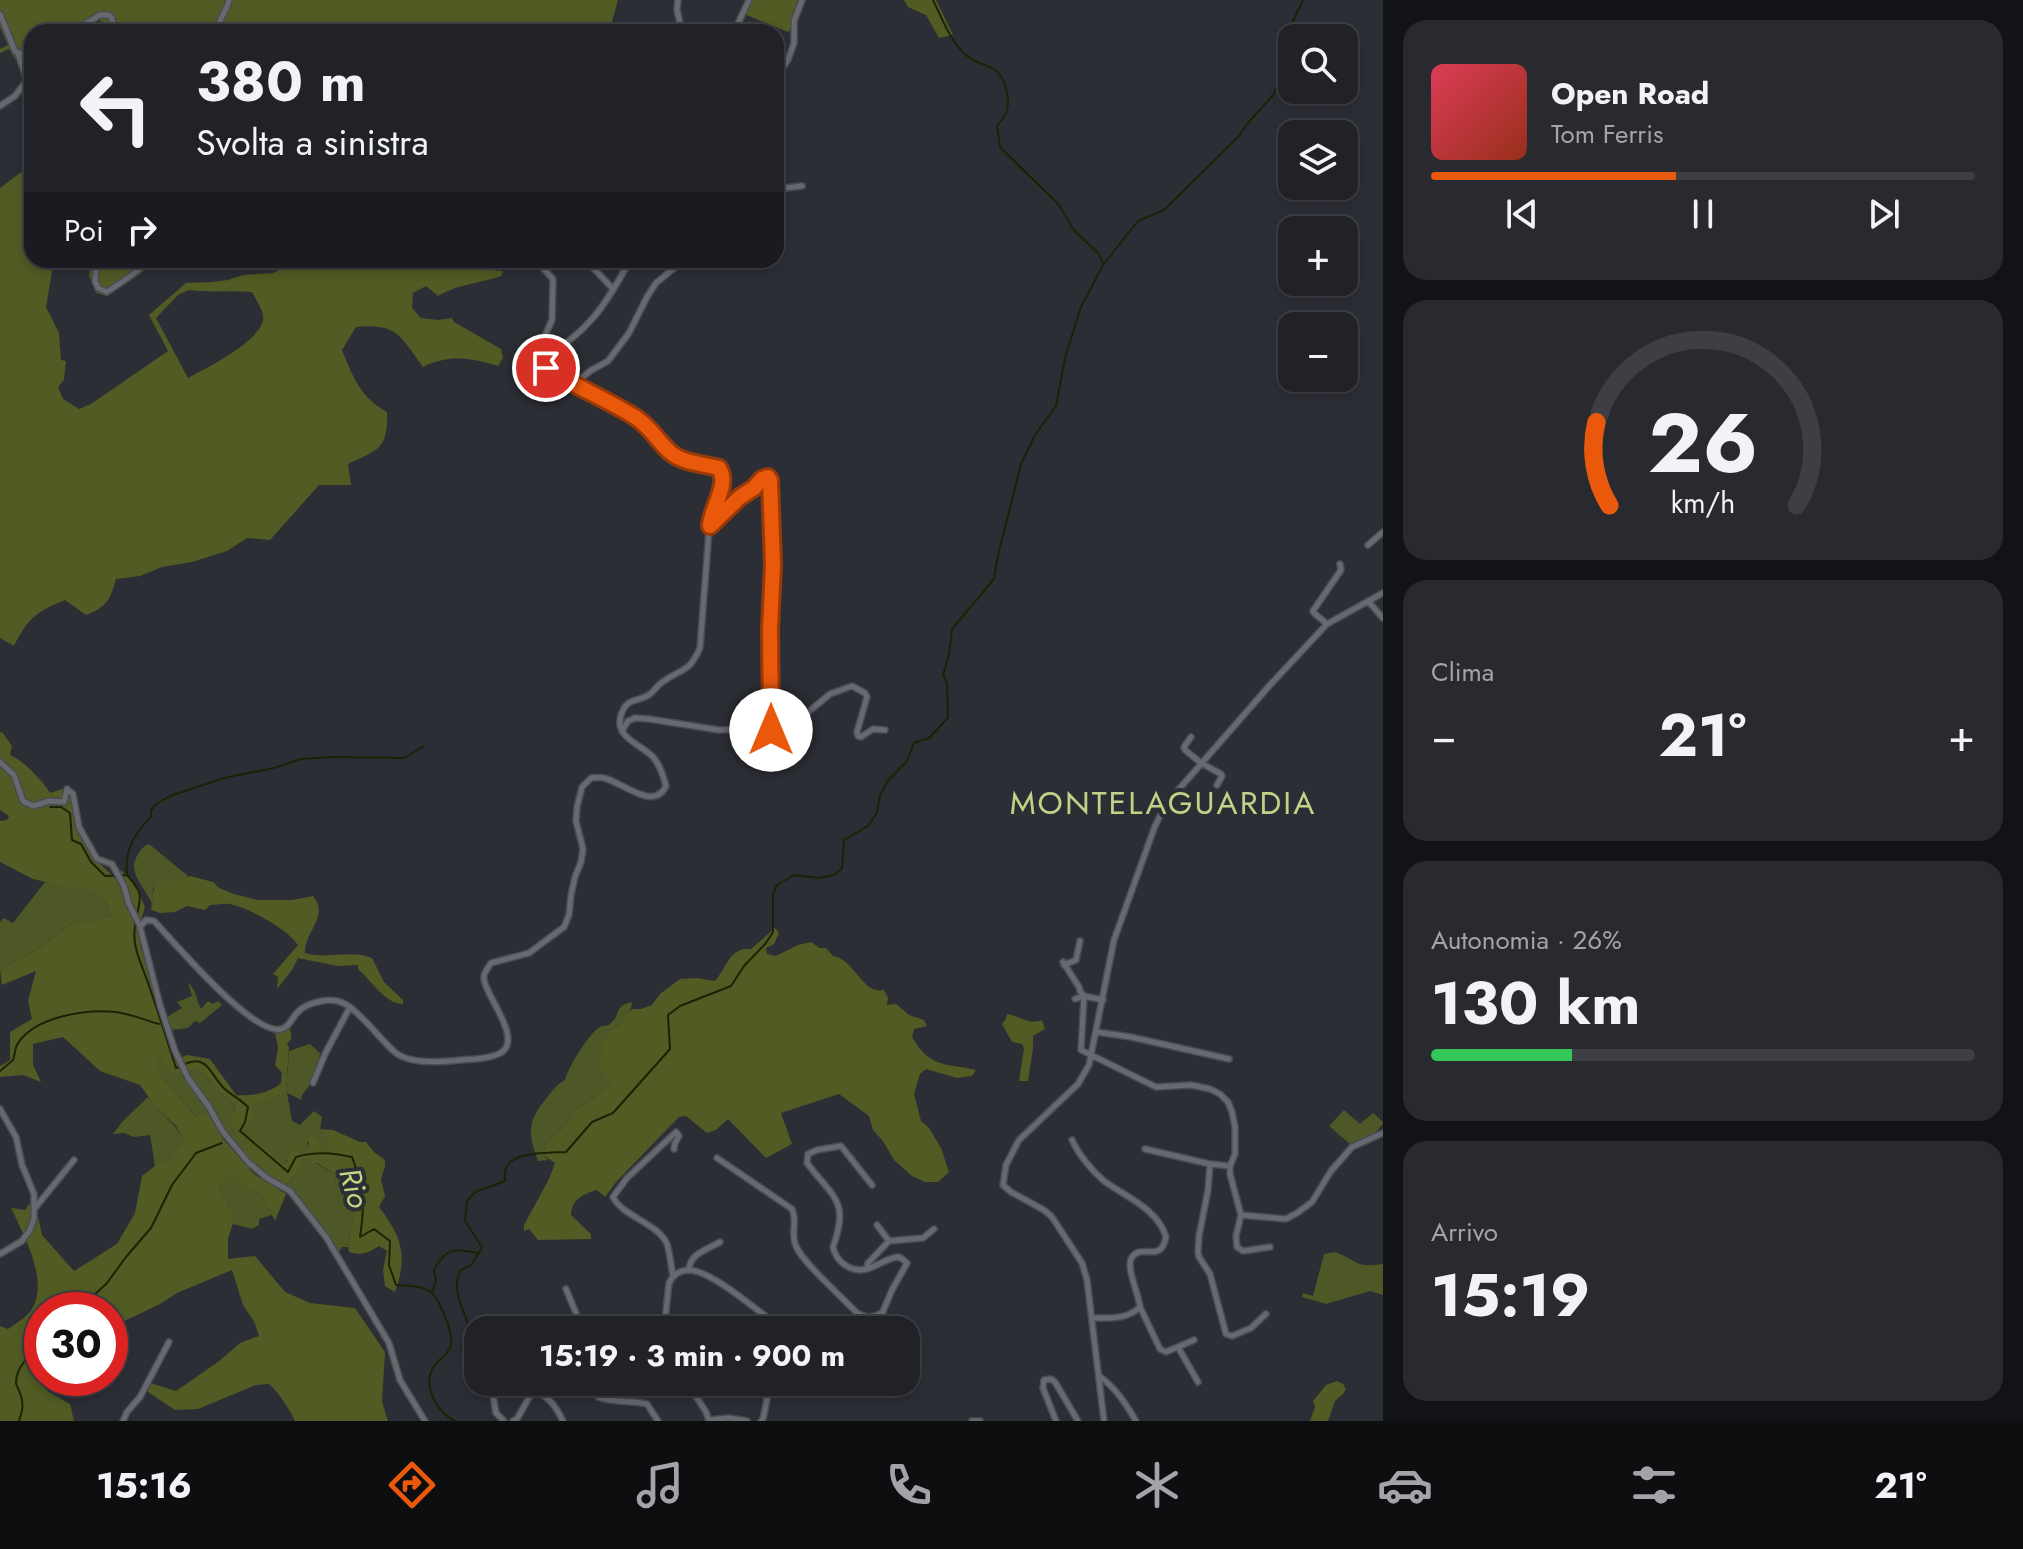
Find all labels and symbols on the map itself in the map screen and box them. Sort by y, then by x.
pin [512,334,580,402]
position arrow [729,688,813,772]
district label: MONTELAGUARDIA [1010,780,1316,826]
water label: Rio [328,1163,381,1213]
speed limit sign: 30 [24,1292,128,1396]

